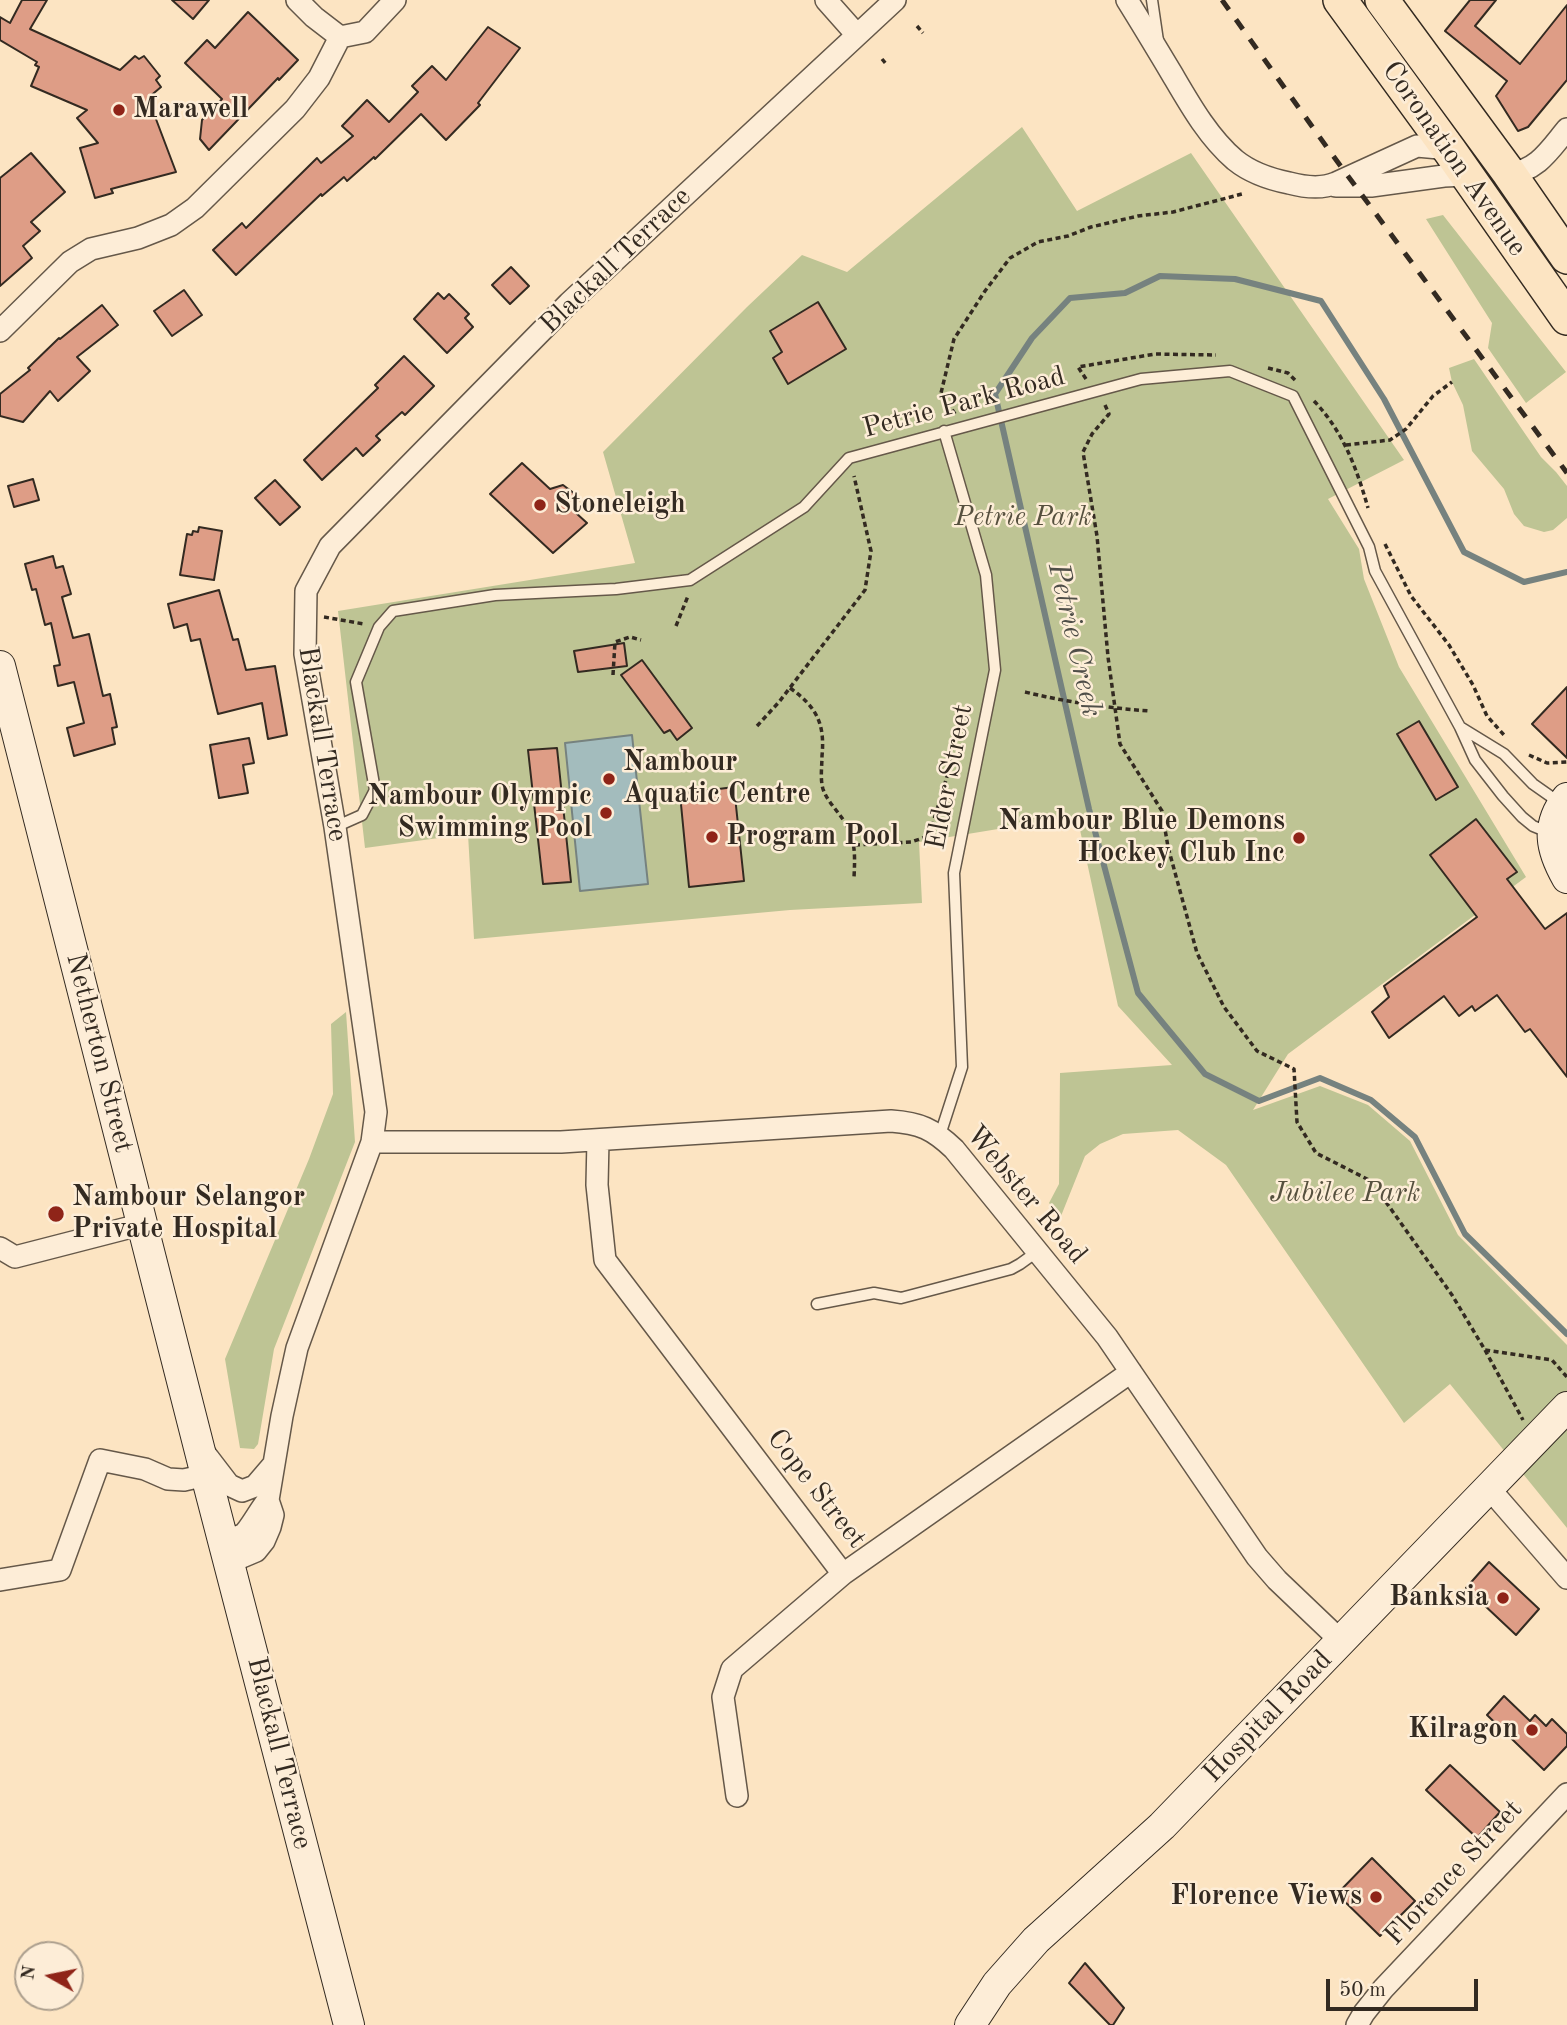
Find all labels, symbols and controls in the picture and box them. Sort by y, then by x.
street label: Coronation Avenue [1374,55,1534,263]
place label: Marawell [133,93,248,127]
marker: Marawell [111,102,127,118]
street label: Blackall Terrace [533,180,699,342]
street label: Petrie Park Road [859,360,1069,446]
place label: Stoneleigh [554,488,686,522]
marker: Stoneleigh [532,497,548,513]
park label: Petrie Park [954,501,1092,535]
water label: Petrie Creek [1039,559,1109,721]
street label: Blackall Terrace [290,644,354,844]
street label: Elder Street [919,701,981,853]
place label: Nambour Aquatic Centre [623,746,811,812]
marker: Nambour Aquatic Centre [601,771,617,787]
place label: Nambour Olympic Swimming Pool [367,780,592,846]
marker: Nambour Olympic Swimming Pool [598,805,614,821]
place label: Nambour Blue Demons Hockey Club Inc [998,805,1285,871]
place label: Program Pool [726,820,899,854]
marker: Program Pool [704,829,720,845]
marker: Nambour Blue Demons Hockey Club Inc [1291,830,1307,846]
street label: Netherton Street [58,950,140,1156]
street label: Webster Road [958,1119,1094,1271]
park label: Jubilee Park [1270,1177,1420,1211]
place label: Nambour Selangor Private Hospital [72,1181,305,1247]
marker: Nambour Selangor Private Hospital [46,1204,66,1224]
street label: Cope Street [759,1423,873,1555]
place label: Banksia [1389,1581,1489,1615]
marker: Banksia [1495,1590,1511,1606]
street label: Hospital Road [1196,1644,1340,1790]
street label: Blackall Terrace [239,1653,319,1853]
place label: Kilragon [1408,1713,1518,1747]
marker: Kilragon [1524,1722,1540,1738]
street label: Florence Street [1378,1793,1530,1953]
place label: Florence Views [1170,1880,1362,1914]
marker: Florence Views [1368,1889,1384,1905]
north arrow [14,1941,84,2011]
text: N [19,1964,40,1982]
scale bar [1329,1966,1481,2010]
text: 50 m [1339,1980,1386,2001]

